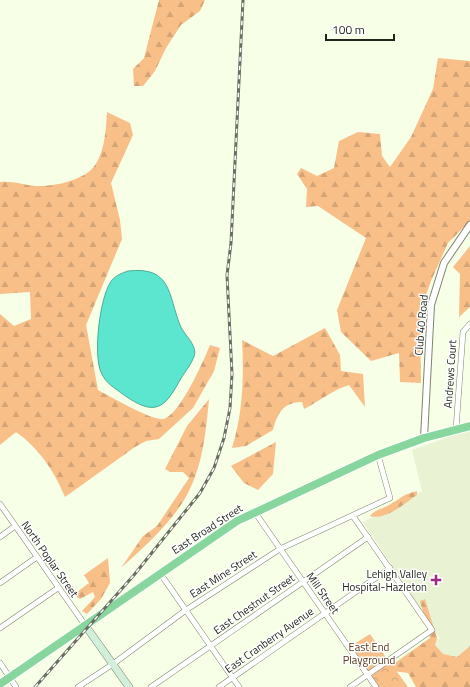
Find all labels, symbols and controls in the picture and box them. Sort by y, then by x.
scale bar [326,16,394,42]
text: 100 m [332,20,365,39]
street label: Club 40 Road [410,294,432,356]
street label: Andrews Court [440,339,460,409]
street label: East Broad Street [169,500,246,558]
street label: North Poplar Street [18,518,82,601]
street label: East Mine Street [186,546,260,602]
place label: Lehigh Valley Hospital-Hazleton [342,566,428,595]
street label: Mill Street [303,569,343,617]
street label: East Chestnut Street [210,570,298,638]
marker: Lehigh Valley Hospital-Hazleton [430,574,442,586]
street label: East Cranberry Avenue [221,603,317,677]
park label: East End Playground [343,639,395,668]

